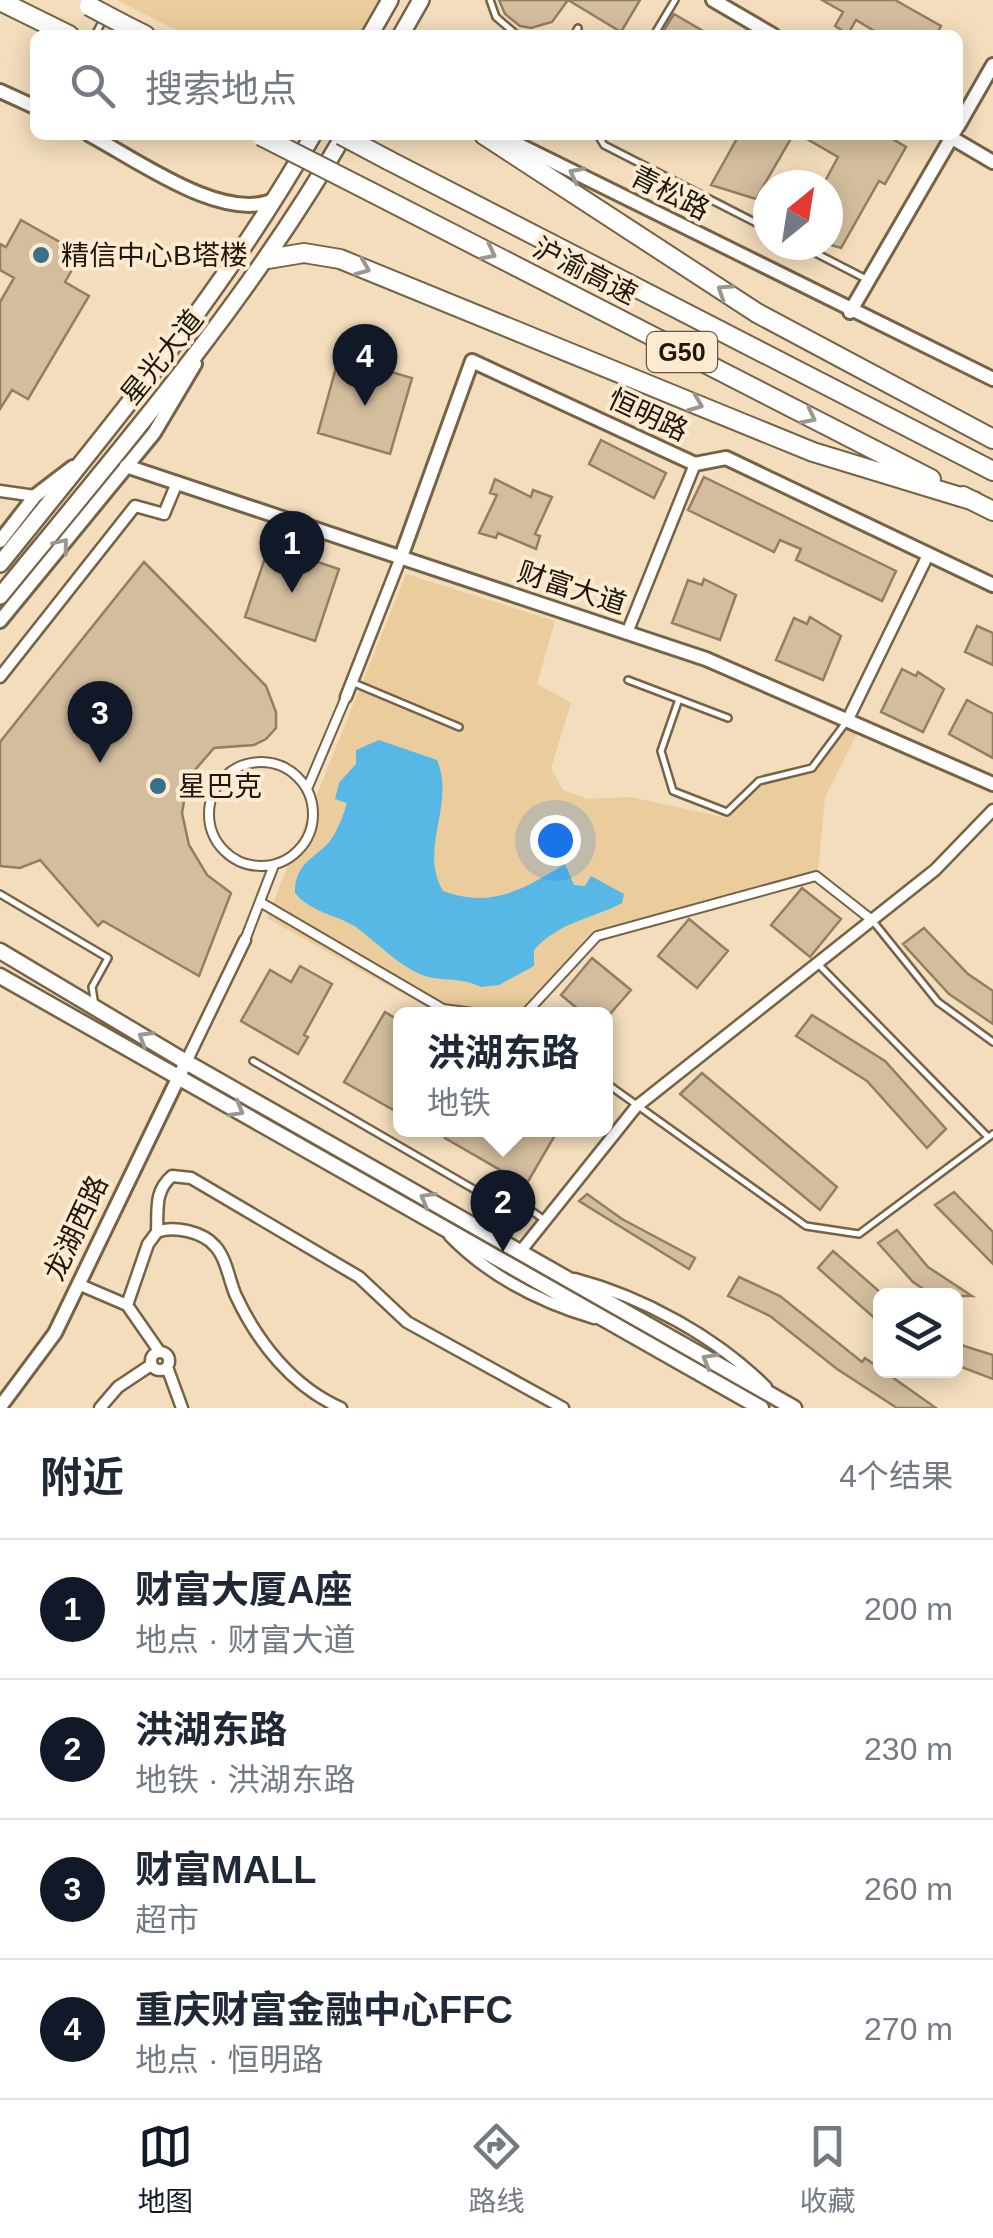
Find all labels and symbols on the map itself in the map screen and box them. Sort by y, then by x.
street label: 青松路 [626,160,714,226]
one-way arrow [568,167,586,186]
north arrow [753,170,843,260]
street label: 沪渝高速 [528,232,642,310]
place label: 精信中心B塔楼 [61,240,248,271]
one-way arrow [479,241,497,261]
marker: 精信中心B塔楼 [30,244,52,266]
one-way arrow [353,256,371,276]
one-way arrow [716,285,734,304]
street label: 星光大道 [115,304,209,410]
pin: 4 [332,324,398,406]
road number: G50 [647,332,717,372]
street label: 恒明路 [603,383,693,447]
one-way arrow [687,393,704,413]
one-way arrow [799,405,817,424]
pin: 1 [260,510,324,593]
one-way arrow [50,538,68,556]
street label: 财富大道 [514,556,630,620]
pin: 3 [68,680,132,763]
place label: 星巴克 [178,771,262,802]
marker: 星巴克 [147,775,169,797]
your location [530,815,581,866]
one-way arrow [137,1031,155,1050]
one-way arrow [226,1098,244,1118]
pin: 2 [470,1170,536,1252]
street label: 龙湖西路 [38,1171,114,1285]
one-way arrow [420,1192,438,1211]
one-way arrow [702,1352,720,1372]

